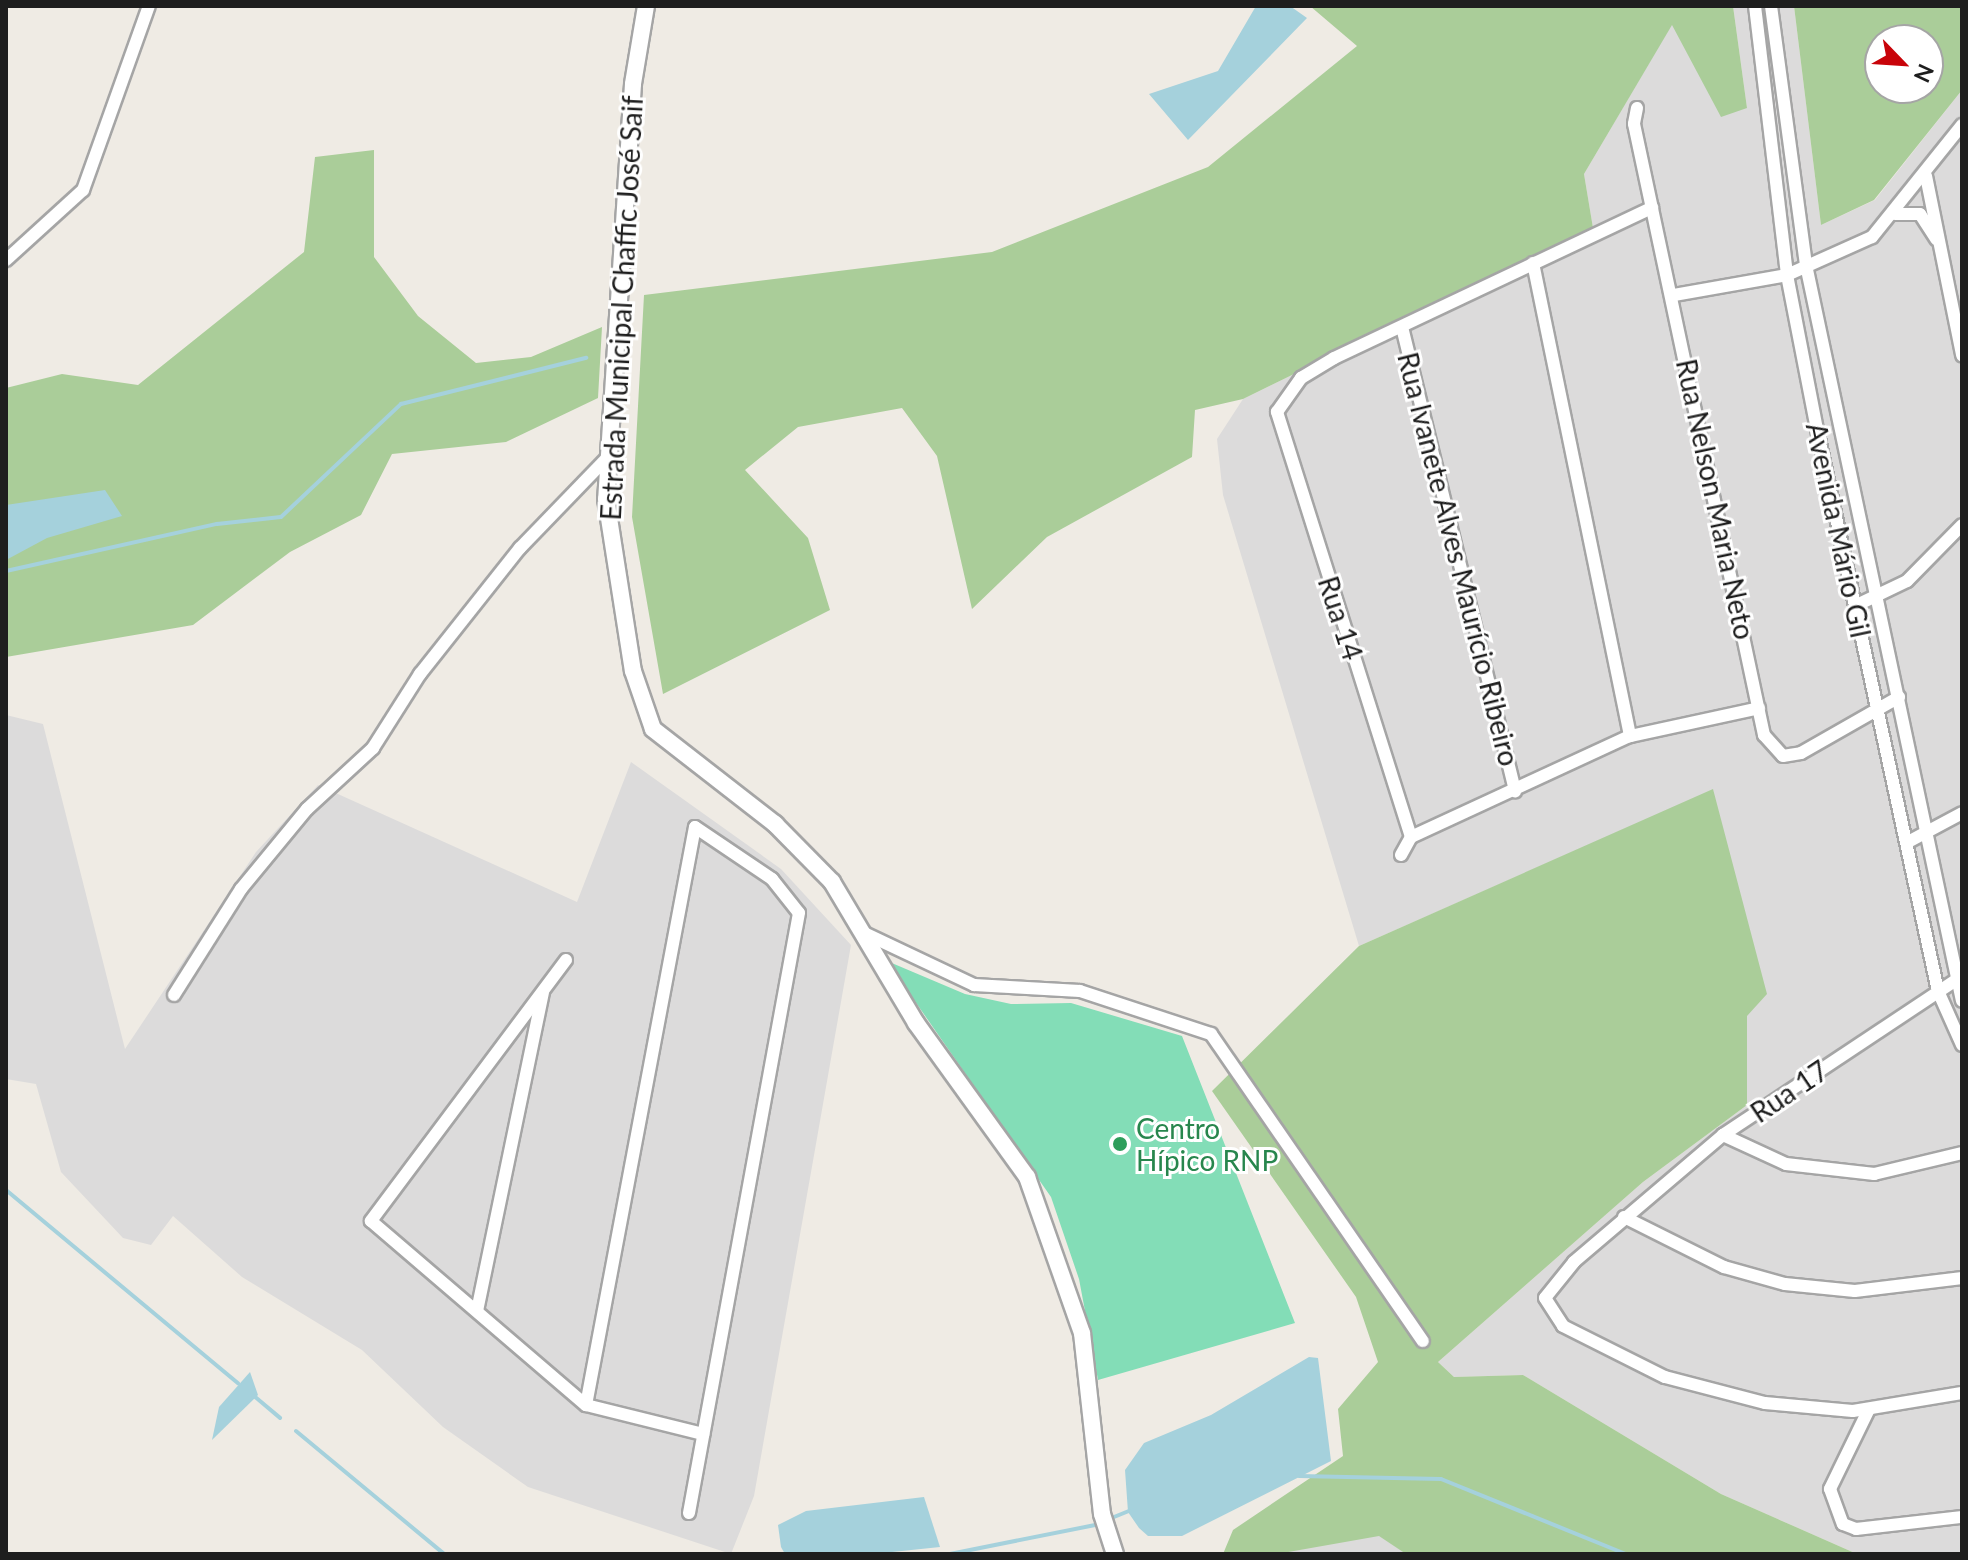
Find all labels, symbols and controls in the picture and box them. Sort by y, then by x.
north arrow [1864,24,1944,104]
text: N [1909,60,1940,87]
street label: Estrada Municipal Chaffic José Saif [593,94,649,522]
street label: Rua lvanete Alves Maurício Ribeiro [1391,348,1527,770]
street label: Rua Nelson Maria Neto [1670,356,1762,642]
street label: Avenida Mário Gil [1800,419,1878,641]
street label: Rua 14 [1312,572,1370,664]
street label: Rua 17 [1744,1053,1834,1129]
place label: Centro Hípico RNP [1136,1111,1278,1177]
marker: Centro Hípico RNP [1111,1135,1129,1153]

